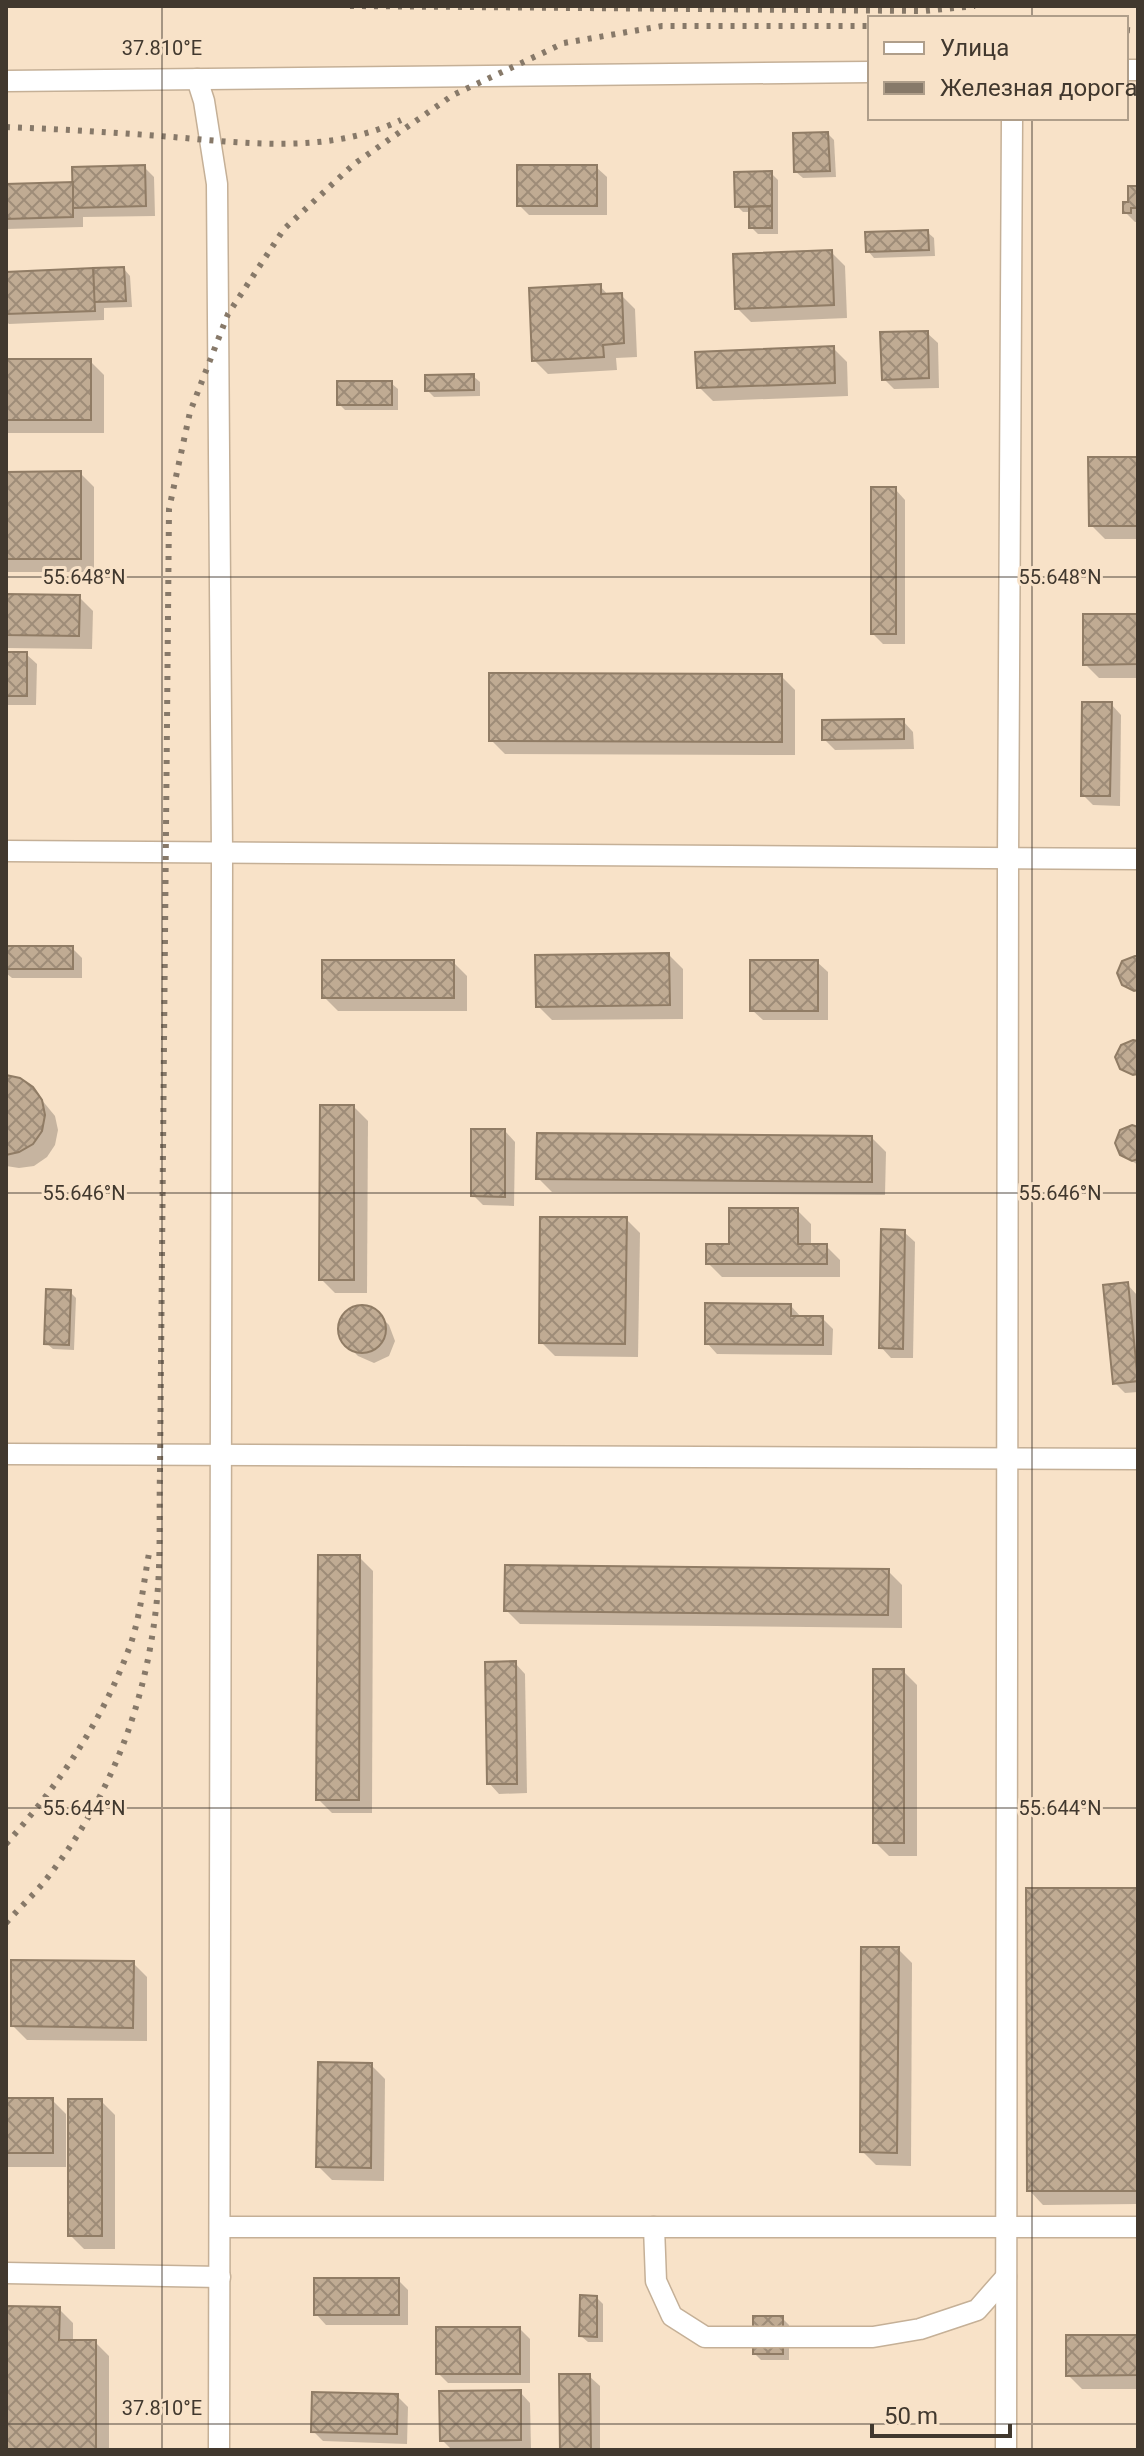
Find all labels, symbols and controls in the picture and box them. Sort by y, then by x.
legend [868,16,1128,120]
text: Улица [940,34,1009,62]
text: 37.810°E [122,36,202,60]
text: Железная дорога [940,74,1137,102]
text: 55.648°N [42,565,126,589]
text: 55.648°N [1018,565,1102,589]
text: 55.646°N [42,1181,126,1205]
text: 55.646°N [1018,1181,1102,1205]
text: 55.644°N [42,1796,126,1820]
text: 55.644°N [1018,1796,1102,1820]
scale bar [872,2388,1010,2438]
text: 37.810°E [122,2396,202,2420]
text: 50 m [884,2402,938,2430]

